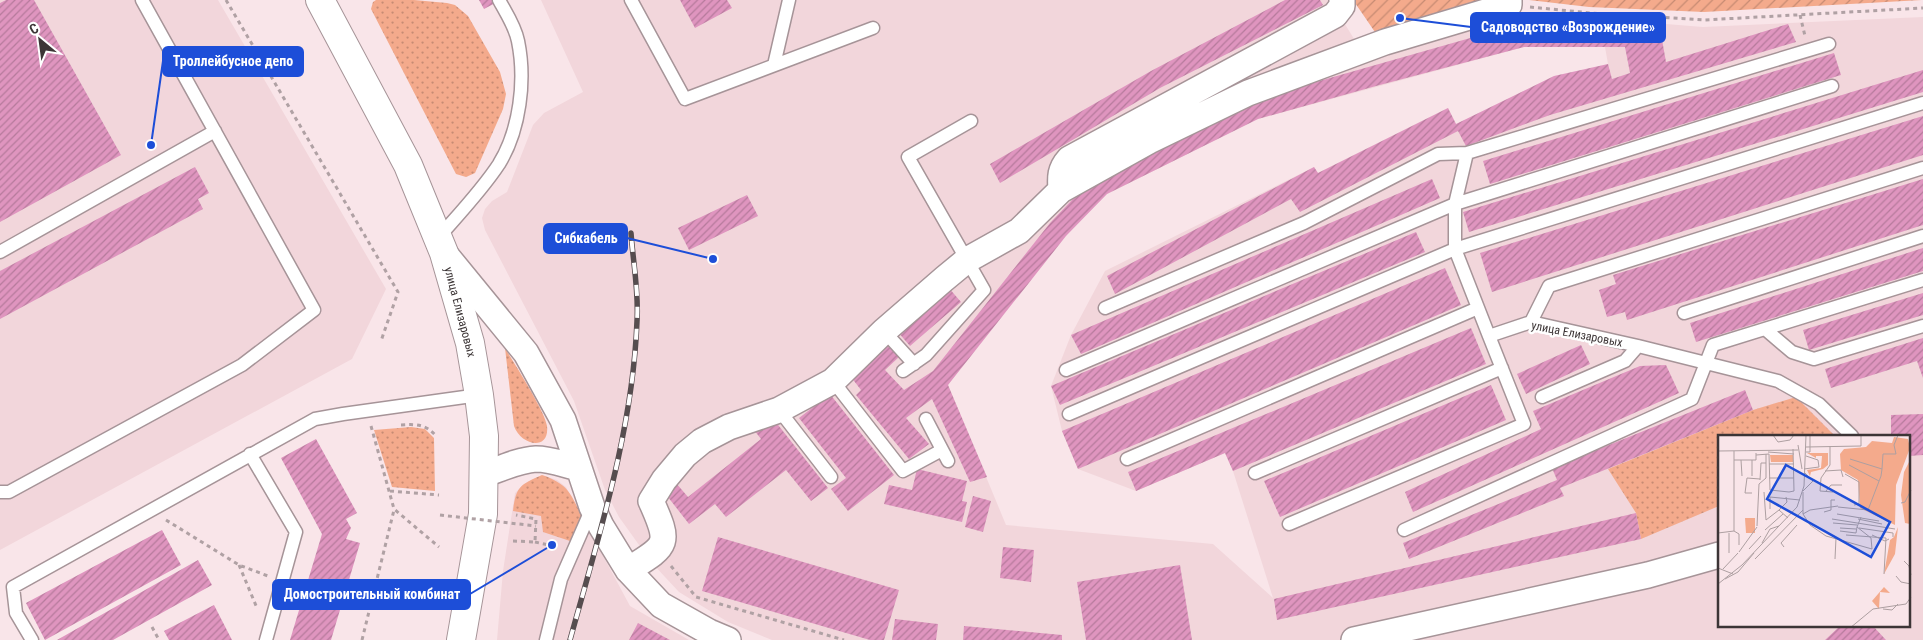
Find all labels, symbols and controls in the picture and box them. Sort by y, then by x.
callout: Садоводство «Возрождение» [1471,13,1665,42]
north arrow [15,15,65,65]
text: Садоводство «Возрождение» [1481,19,1655,35]
text: С [26,20,41,38]
callout: Троллейбусное депо [163,47,303,76]
text: Троллейбусное депо [173,53,293,69]
callout: Сибкабель [544,224,627,253]
text: Сибкабель [554,230,618,246]
street label: улица Елизаровых [441,266,479,358]
street label: улица Елизаровых [1530,318,1624,350]
inset map [1718,435,1910,628]
callout: Домостроительный комбинат [273,580,470,609]
text: Домостроительный комбинат [284,586,461,602]

